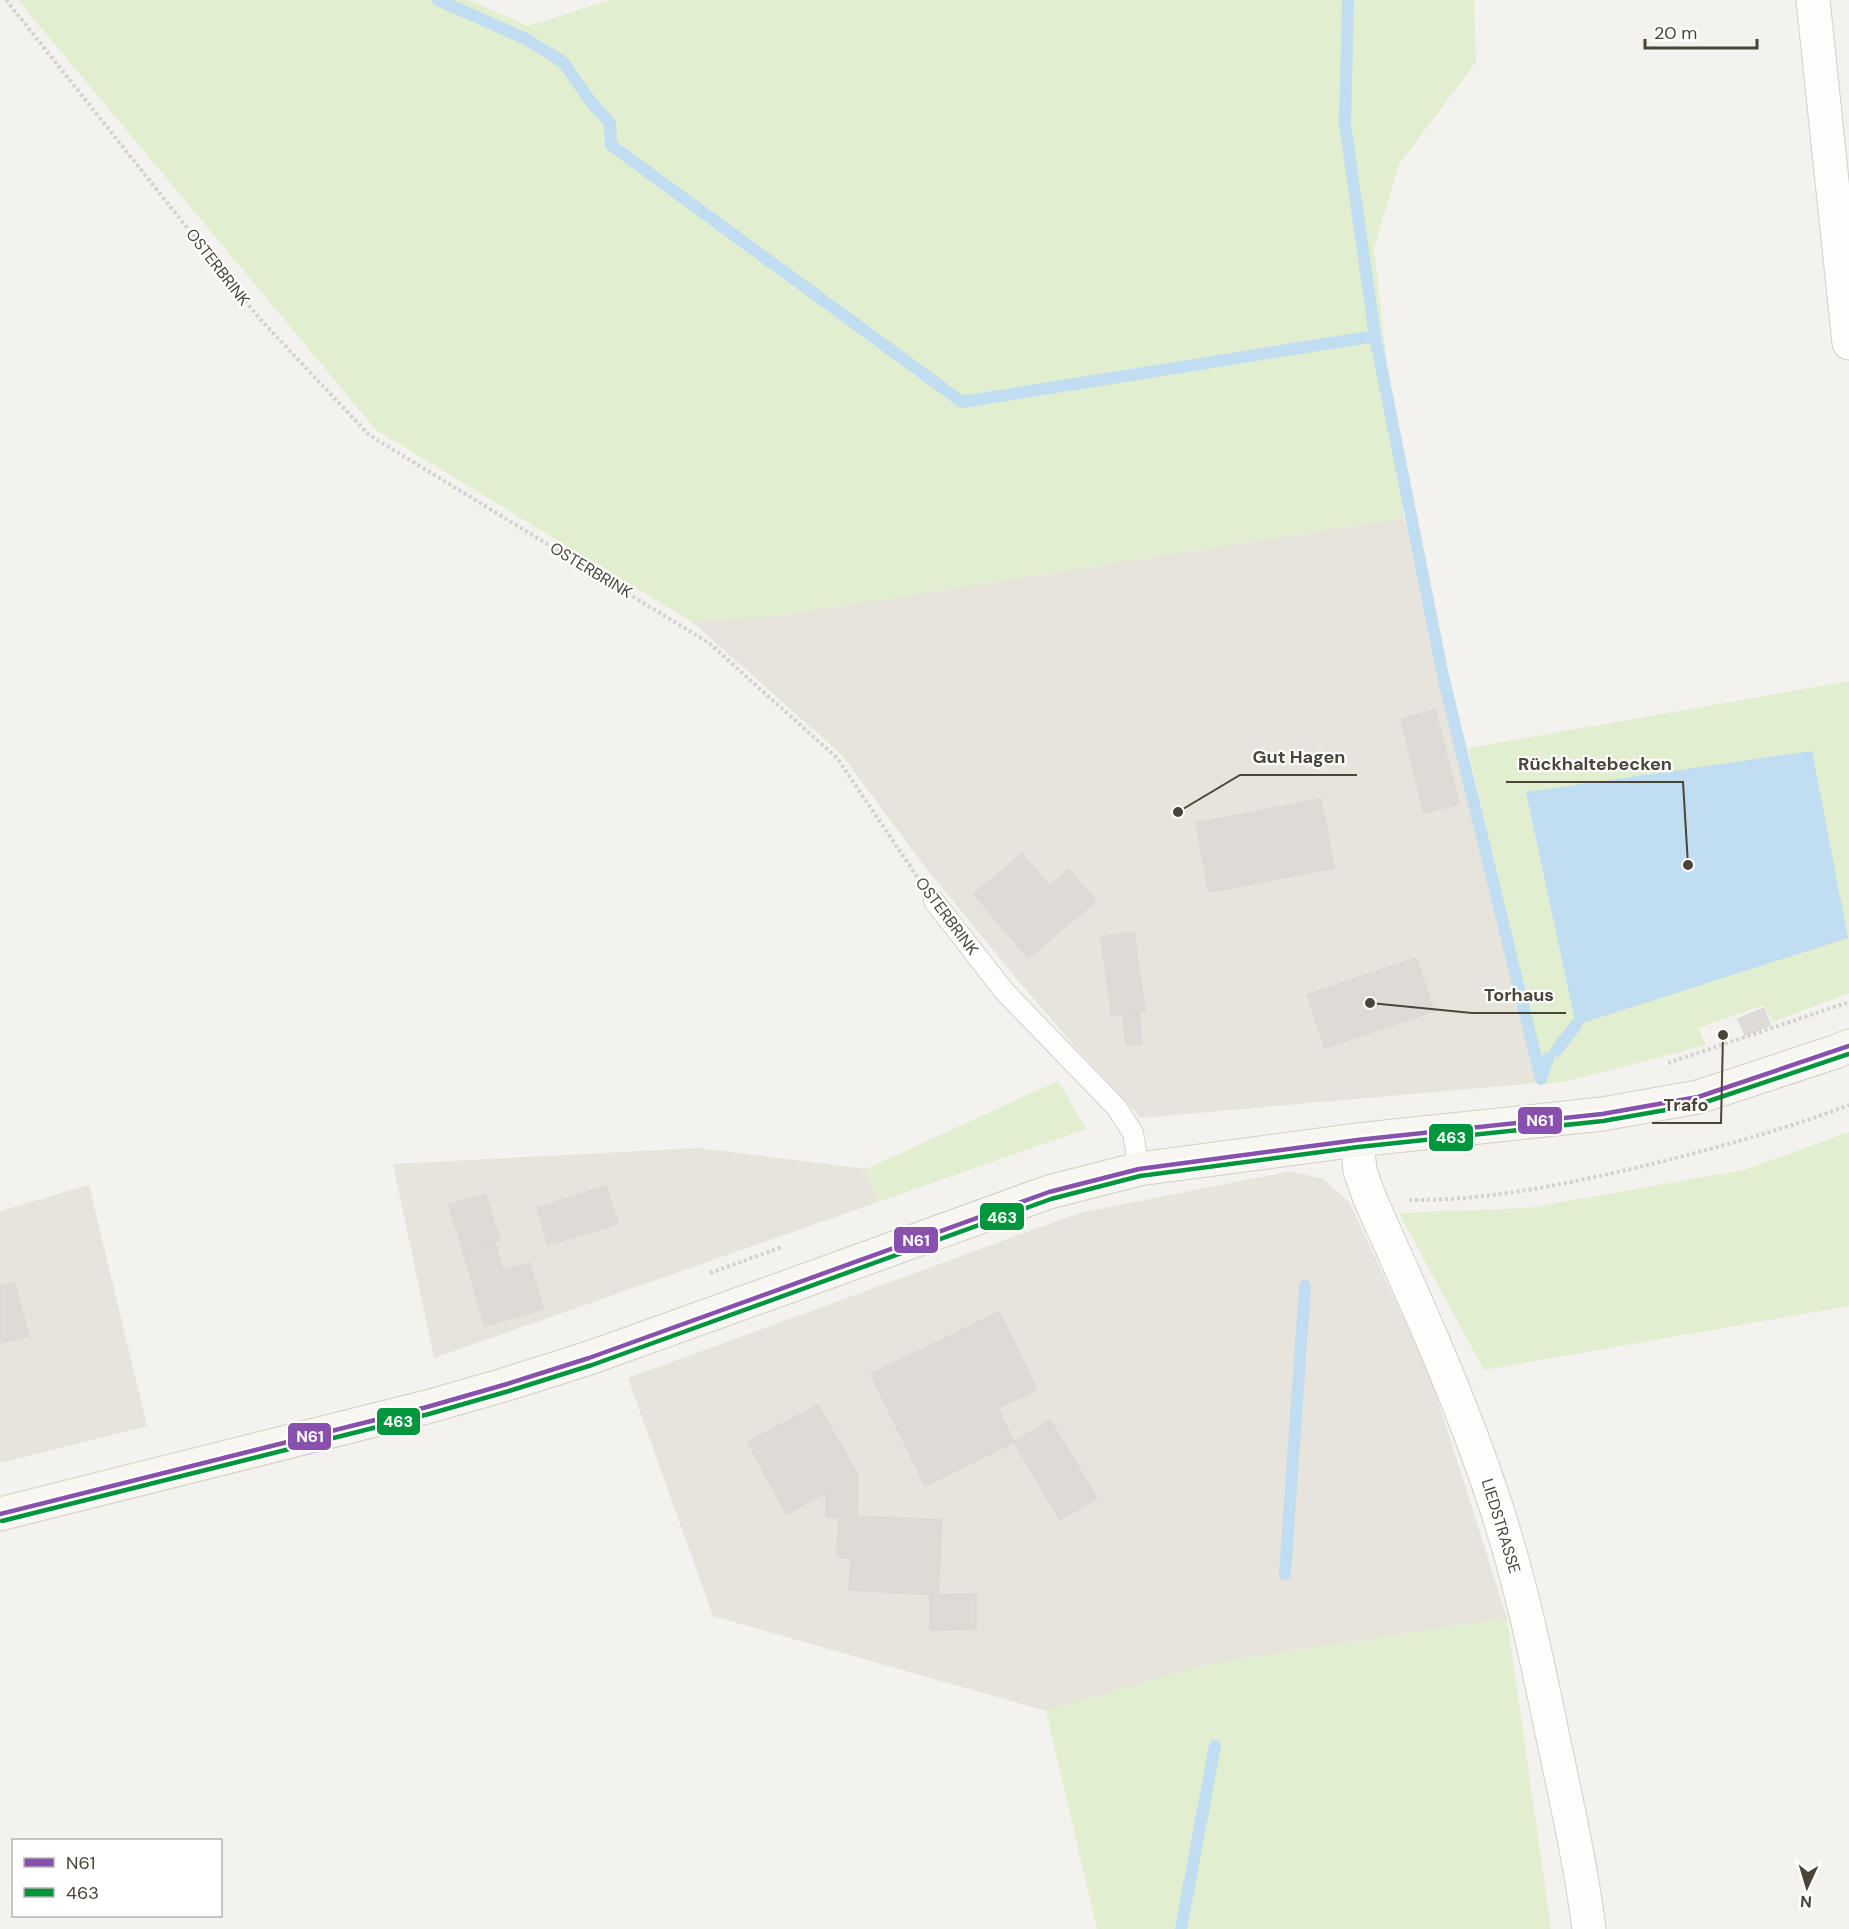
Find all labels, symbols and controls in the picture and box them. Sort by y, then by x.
scale bar [1645,12,1758,50]
text: 20 m [1654,21,1697,45]
street label: OSTERBRINK [181,224,255,310]
street label: OSTERBRINK [546,537,636,603]
callout: Gut Hagen [1240,739,1357,775]
text: Gut Hagen [1253,745,1345,769]
callout: Rückhaltebecken [1506,746,1683,782]
text: Rückhaltebecken [1518,752,1672,776]
street label: OSTERBRINK [911,873,983,959]
callout: Torhaus [1472,977,1566,1013]
text: Torhaus [1484,983,1554,1007]
callout: Trafo [1652,1087,1721,1123]
text: Trafo [1663,1093,1709,1117]
line badge: N61 [1517,1106,1563,1135]
text: N61 [1526,1110,1554,1131]
line badge: 463 [1428,1123,1474,1152]
text: 463 [1436,1127,1466,1148]
line badge: 463 [979,1202,1025,1231]
text: 463 [987,1207,1017,1228]
line badge: N61 [893,1226,939,1254]
text: N61 [902,1230,930,1251]
line badge: 463 [376,1407,421,1436]
text: 463 [383,1411,413,1432]
line badge: N61 [287,1422,332,1451]
text: N61 [296,1426,324,1447]
street label: LIEDSTRASSE [1477,1476,1525,1576]
legend [12,1839,222,1917]
text: N61 [66,1851,95,1875]
north arrow [1777,1857,1837,1917]
text: 463 [66,1881,99,1905]
text: N [1799,1891,1813,1912]

